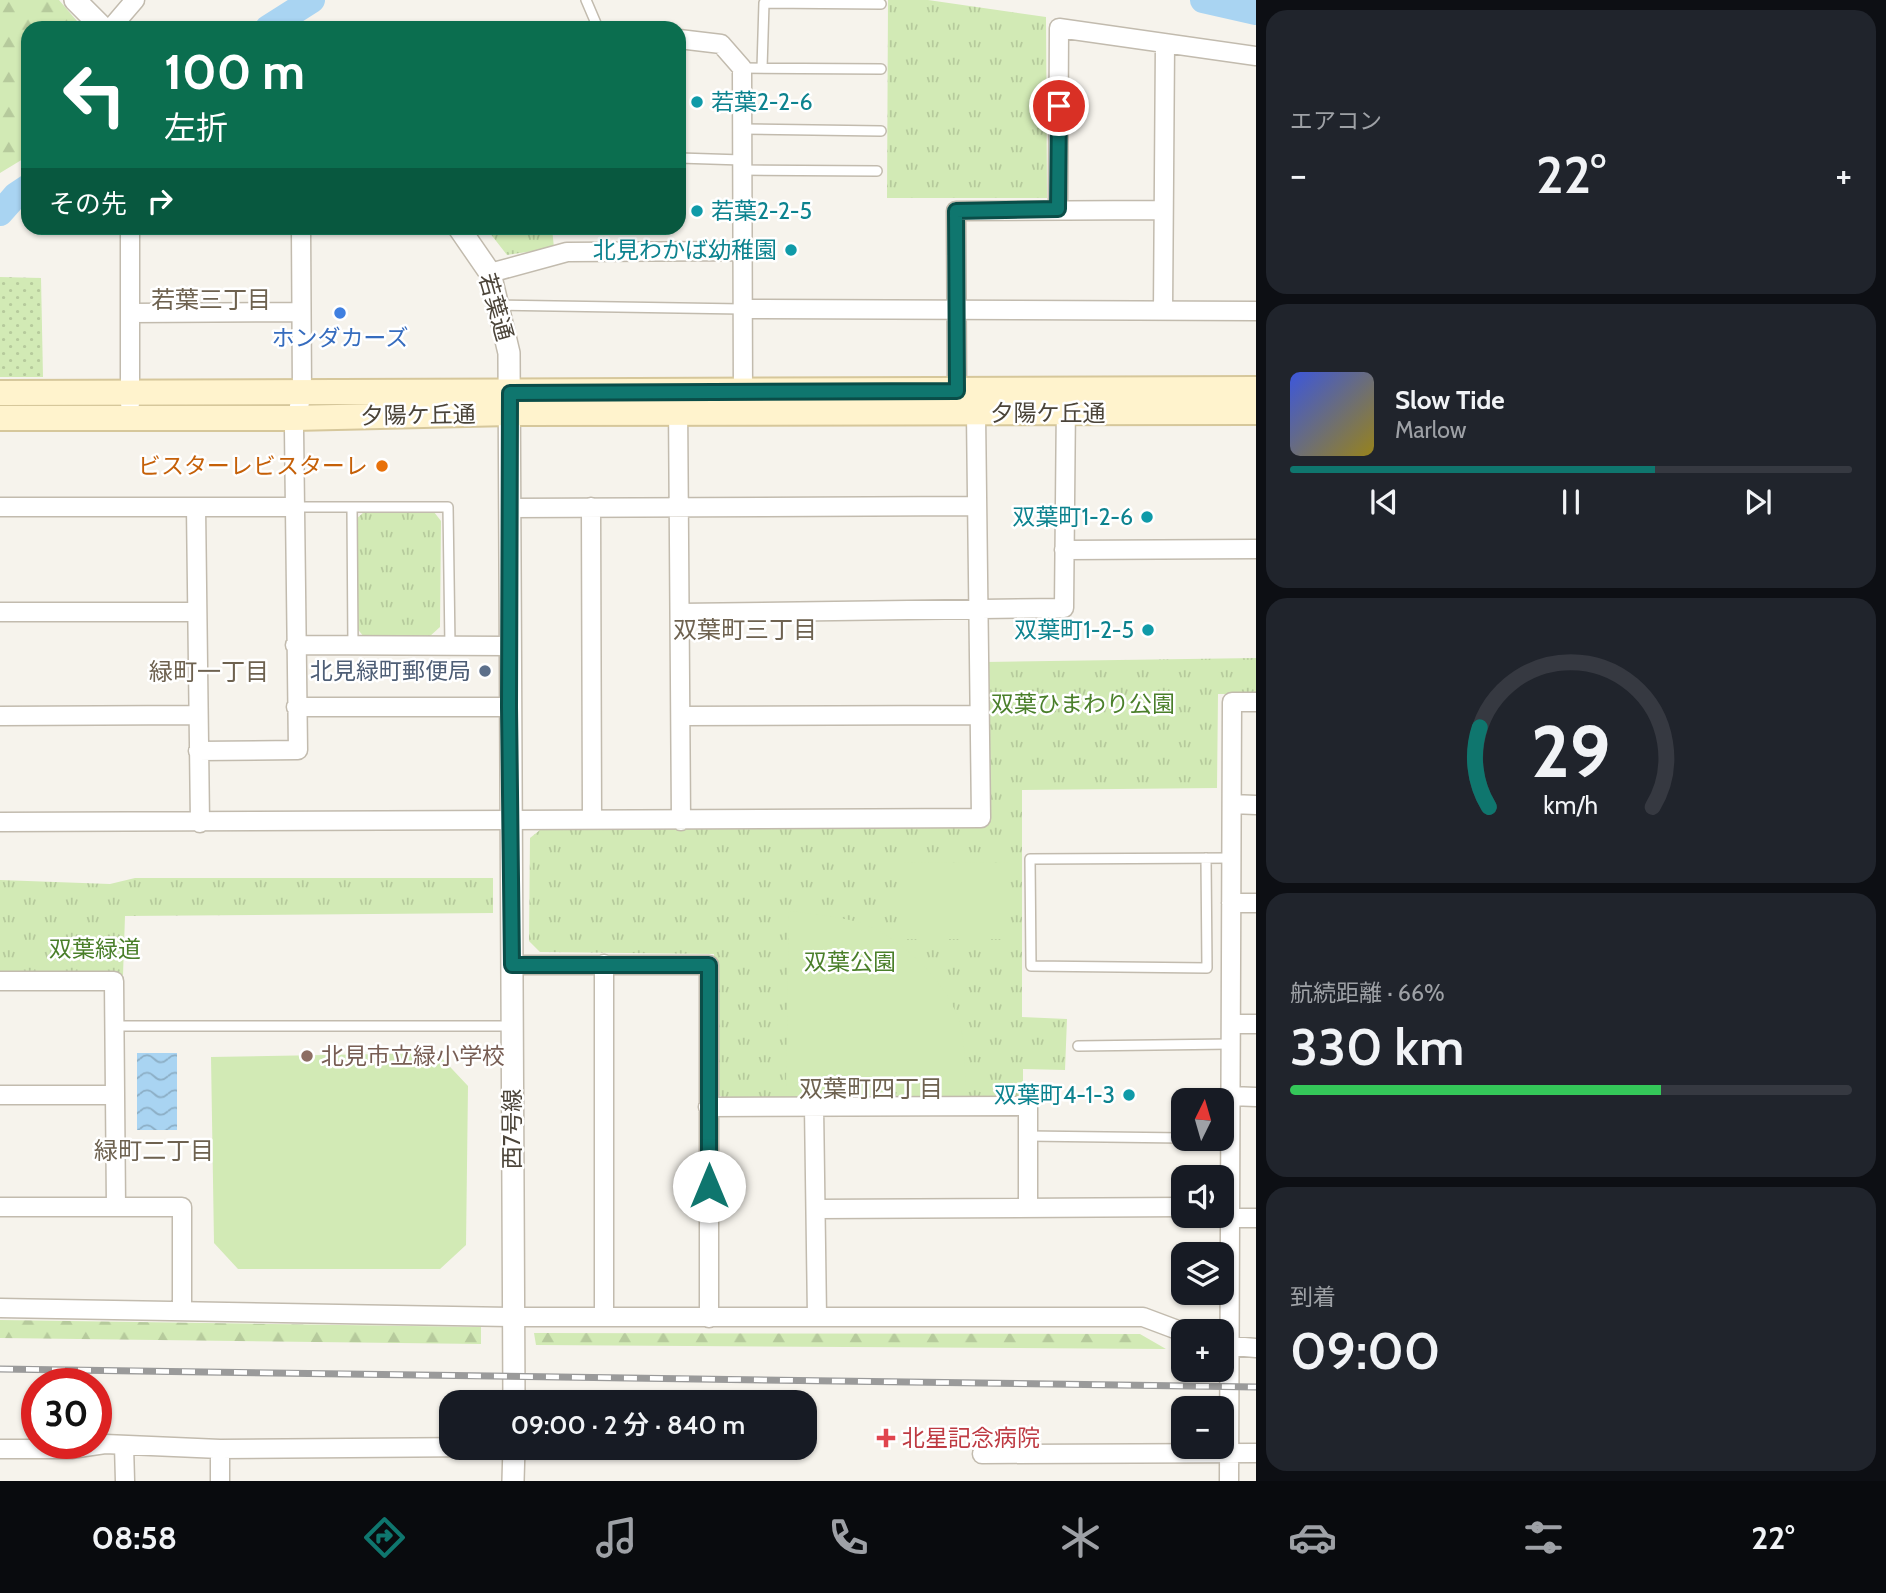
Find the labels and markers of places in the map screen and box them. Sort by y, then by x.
pin [1029,76,1089,136]
place label: 若葉2-2-6 [711,88,813,116]
marker: 若葉2-2-6 [689,94,705,110]
place label: 若葉2-2-5 [711,197,812,225]
marker: 若葉2-2-5 [689,203,705,219]
place label: 北見わかば幼稚園 [593,236,777,264]
marker: 北見わかば幼稚園 [783,242,799,258]
marker: ホンダカーズ [332,305,348,321]
place label: ホンダカーズ [272,324,408,352]
place label: ビスターレビスターレ [138,452,368,480]
marker: ビスターレビスターレ [374,458,390,474]
place label: 双葉町1-2-6 [1013,503,1133,531]
marker: 双葉町1-2-6 [1139,509,1155,525]
place label: 双葉町1-2-5 [1014,616,1134,644]
marker: 双葉町1-2-5 [1140,622,1156,638]
place label: 北見緑町郵便局 [310,657,471,685]
marker: 北見緑町郵便局 [477,663,493,679]
place label: 北見市立緑小学校 [321,1042,505,1070]
marker: 北見市立緑小学校 [299,1048,315,1064]
place label: 双葉町4-1-3 [994,1081,1115,1109]
marker: 双葉町4-1-3 [1121,1087,1137,1103]
place label: 北星記念病院 [902,1424,1040,1452]
marker: 北星記念病院 [876,1428,896,1448]

